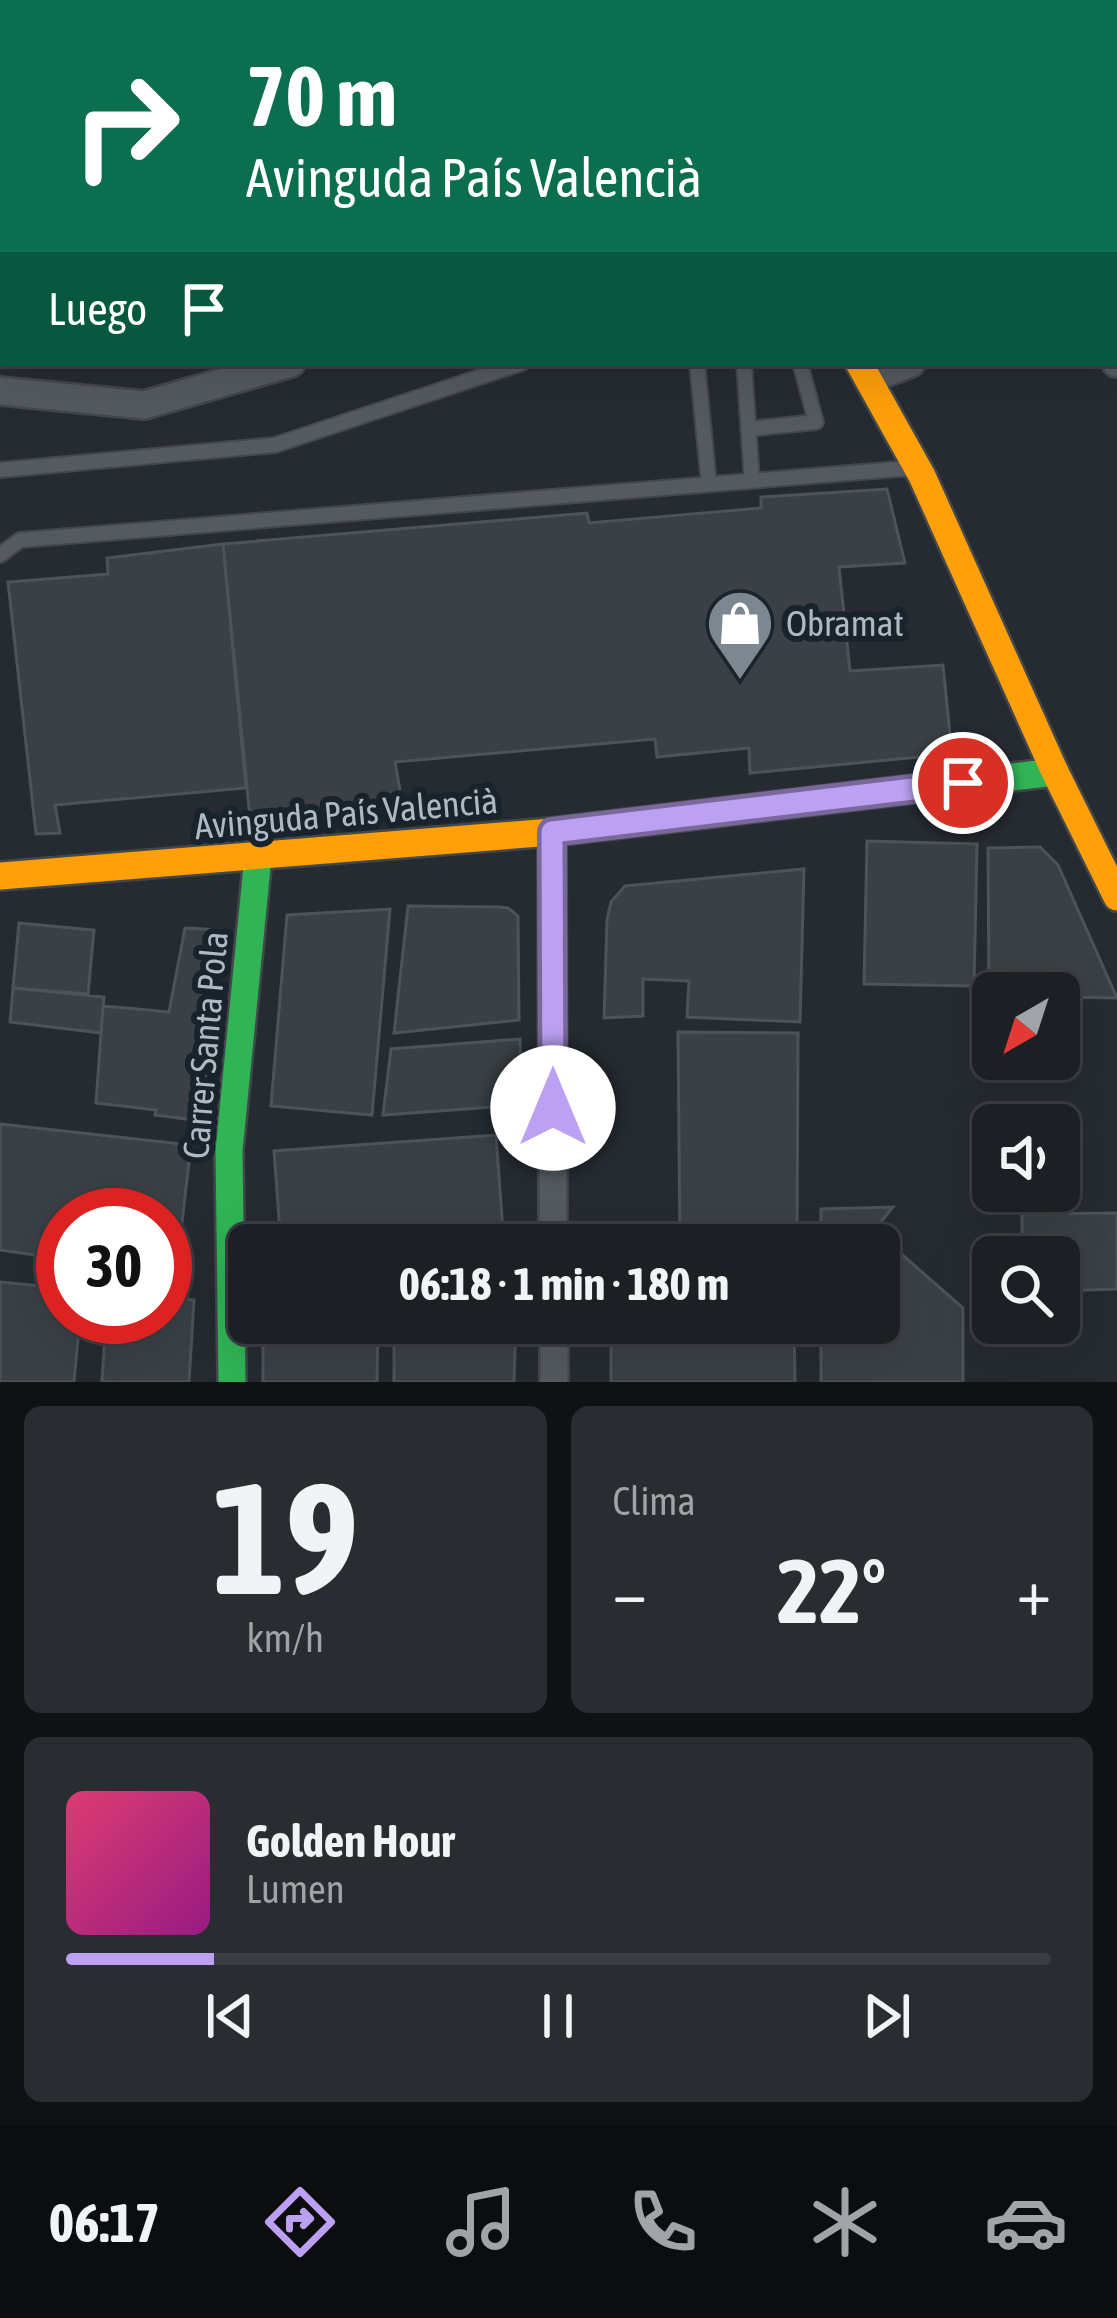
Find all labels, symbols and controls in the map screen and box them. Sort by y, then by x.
icon: right [48,48,204,204]
text: 70 m [246,48,397,144]
text: Avinguda País Valencià [246,147,702,208]
icon: arrive [171,276,237,342]
text: Luego [48,283,147,335]
shop icon: Obramat [705,588,775,682]
place label: Obramat [786,602,904,644]
pin [912,732,1014,834]
icon: arrive [930,750,996,816]
street label: Avinguda País Valencià [193,779,499,847]
street label: Carrer Santa Pola [174,930,236,1160]
north arrow [972,972,1080,1080]
map controls [972,972,1080,1344]
position arrow [490,1045,616,1171]
button: sound [972,1104,1080,1212]
speed limit sign: 30 [36,1188,192,1344]
button: search [972,1236,1080,1344]
text: 06:18 · 1 min · 180 m [399,1258,729,1310]
text: 19 [212,1448,359,1627]
text: Clima [613,1479,696,1523]
text: 22° [777,1539,886,1642]
text: − [613,1553,647,1629]
text: + [1017,1553,1051,1629]
text: km/h [247,1616,324,1660]
text: Golden Hour [246,1815,455,1867]
text: Lumen [246,1867,345,1911]
icon: previous [197,1983,263,2049]
icon: pause [525,1983,591,2049]
icon: next [854,1983,920,2049]
icon: directions [258,2180,342,2264]
icon: music [439,2180,523,2264]
icon: phone [621,2180,705,2264]
icon: climate [803,2180,887,2264]
icon: car [984,2180,1068,2264]
text: 06:17 [49,2192,160,2253]

